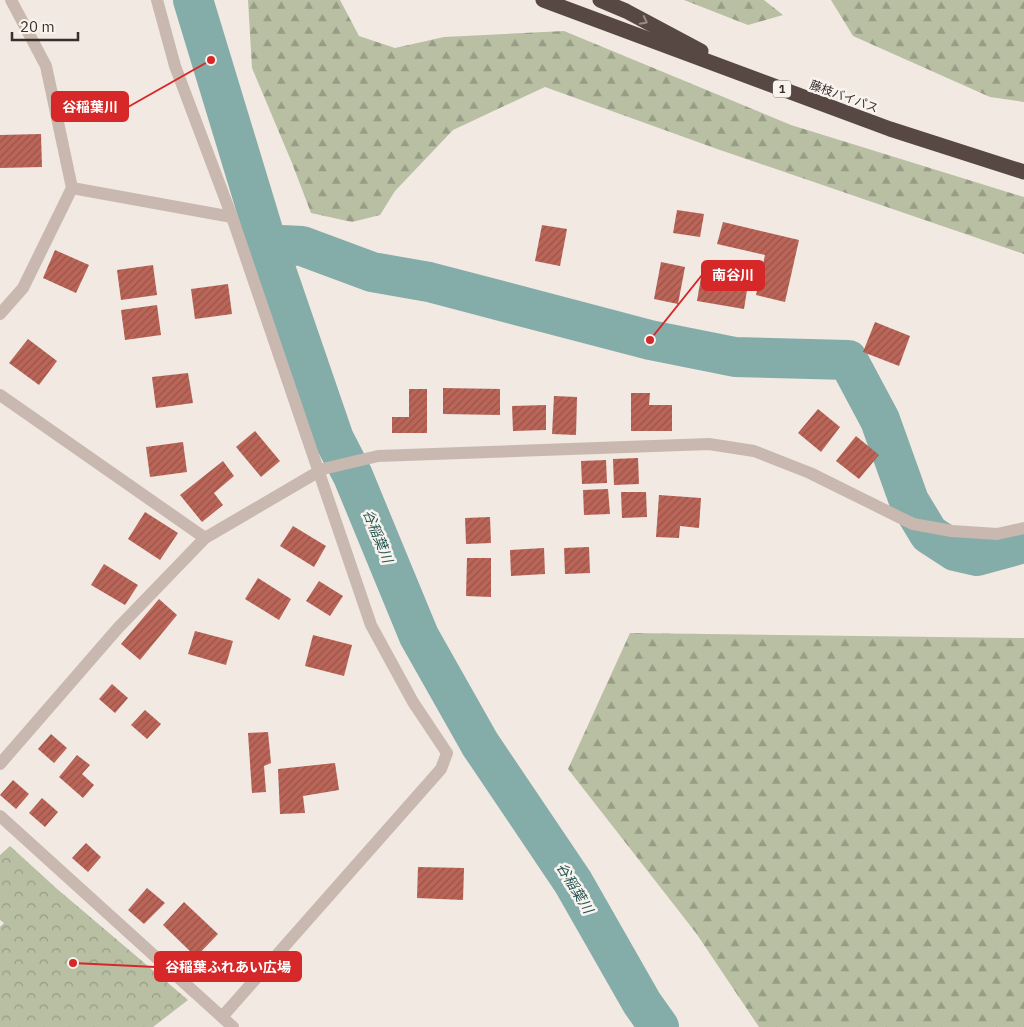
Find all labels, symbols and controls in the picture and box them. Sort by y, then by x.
scale bar [12,10,79,42]
one-way arrow [639,15,648,25]
text: 20 m [20,17,55,36]
street label: 藤枝バイパス [808,77,880,115]
road number: 1 [773,80,791,98]
callout: 谷稲葉川 [52,92,128,121]
text: 谷稲葉川 [62,98,118,116]
callout: 南谷川 [702,261,764,290]
text: 南谷川 [712,266,754,284]
water label: 谷稲葉川 [359,507,398,567]
water label: 谷稲葉川 [553,859,598,918]
callout: 谷稲葉ふれあい広場 [155,952,301,981]
text: 谷稲葉ふれあい広場 [165,958,291,976]

